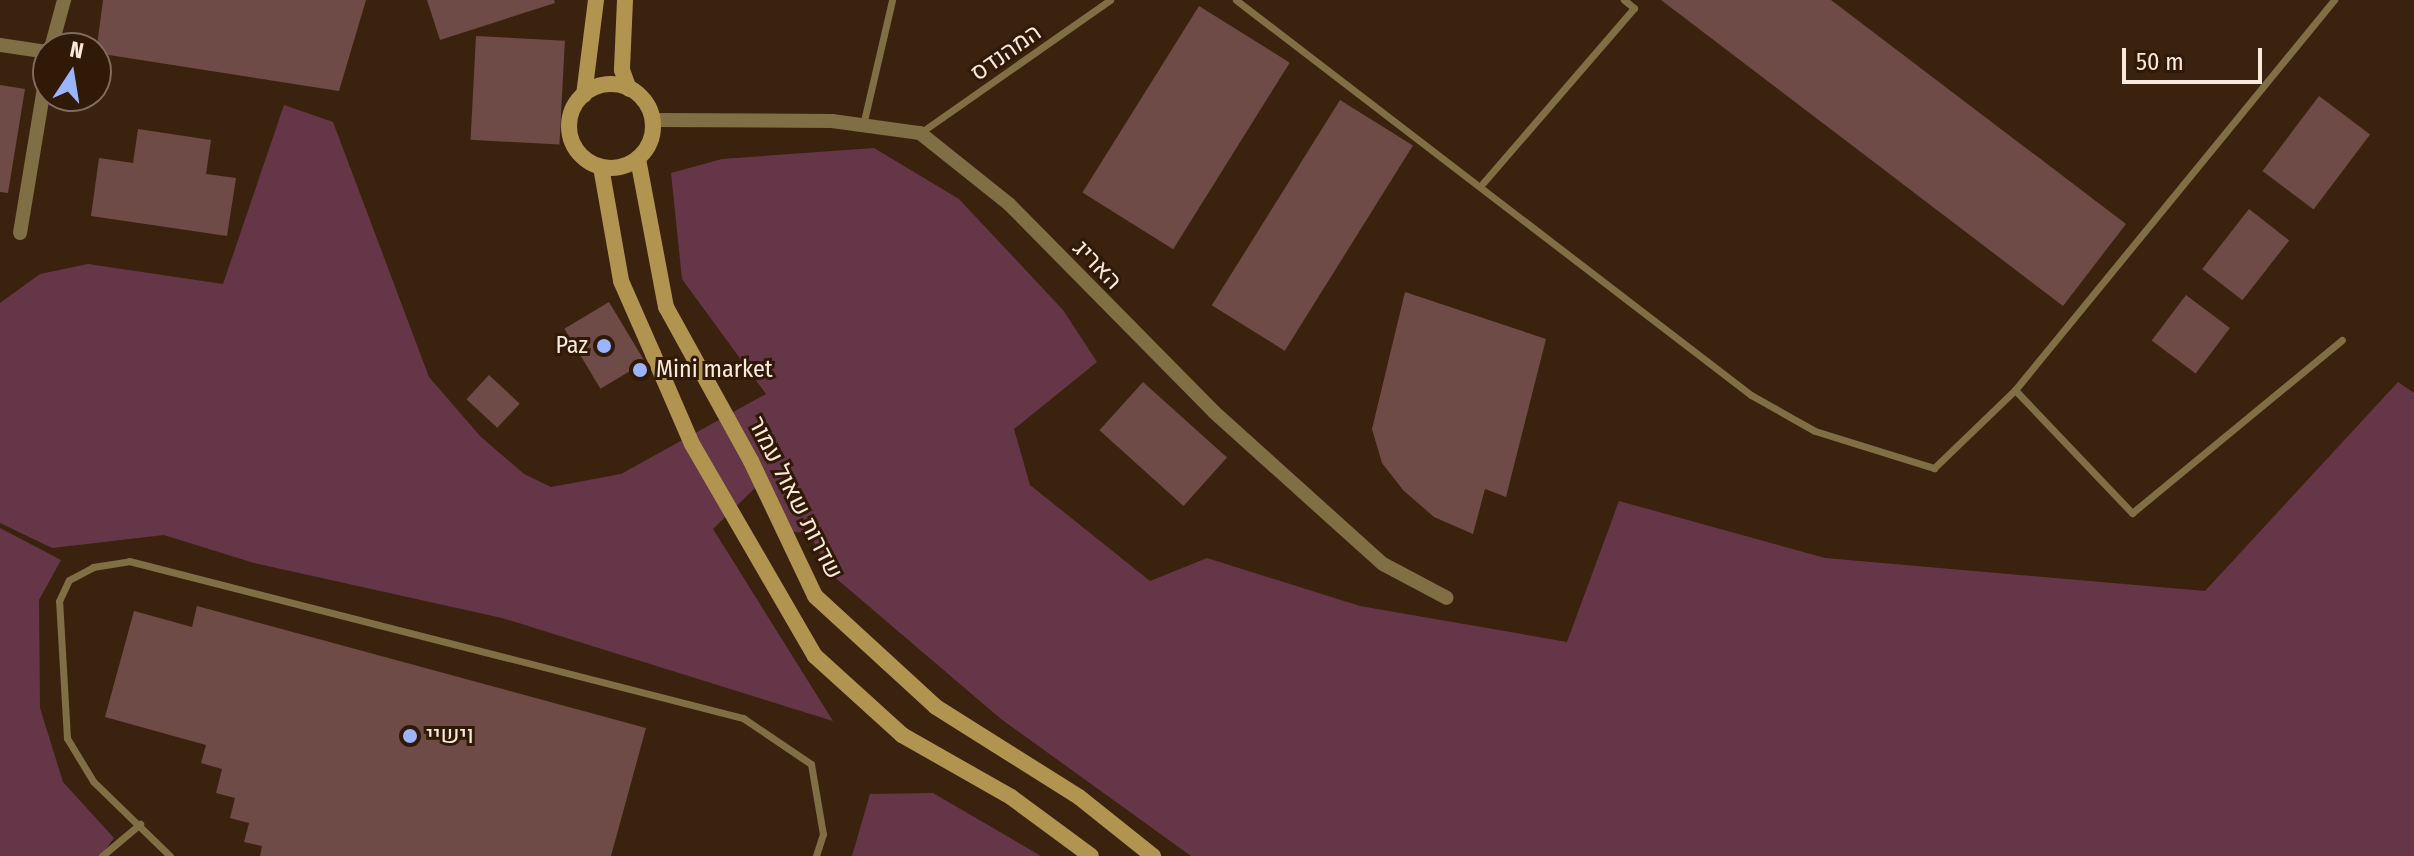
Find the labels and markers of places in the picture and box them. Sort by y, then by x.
place label: Paz [555,332,588,360]
marker: Paz [595,337,613,355]
place label: Mini market [656,356,773,384]
marker: Mini market [631,361,649,379]
place label: וישיי [426,722,474,750]
marker: וישיי [401,727,419,745]

